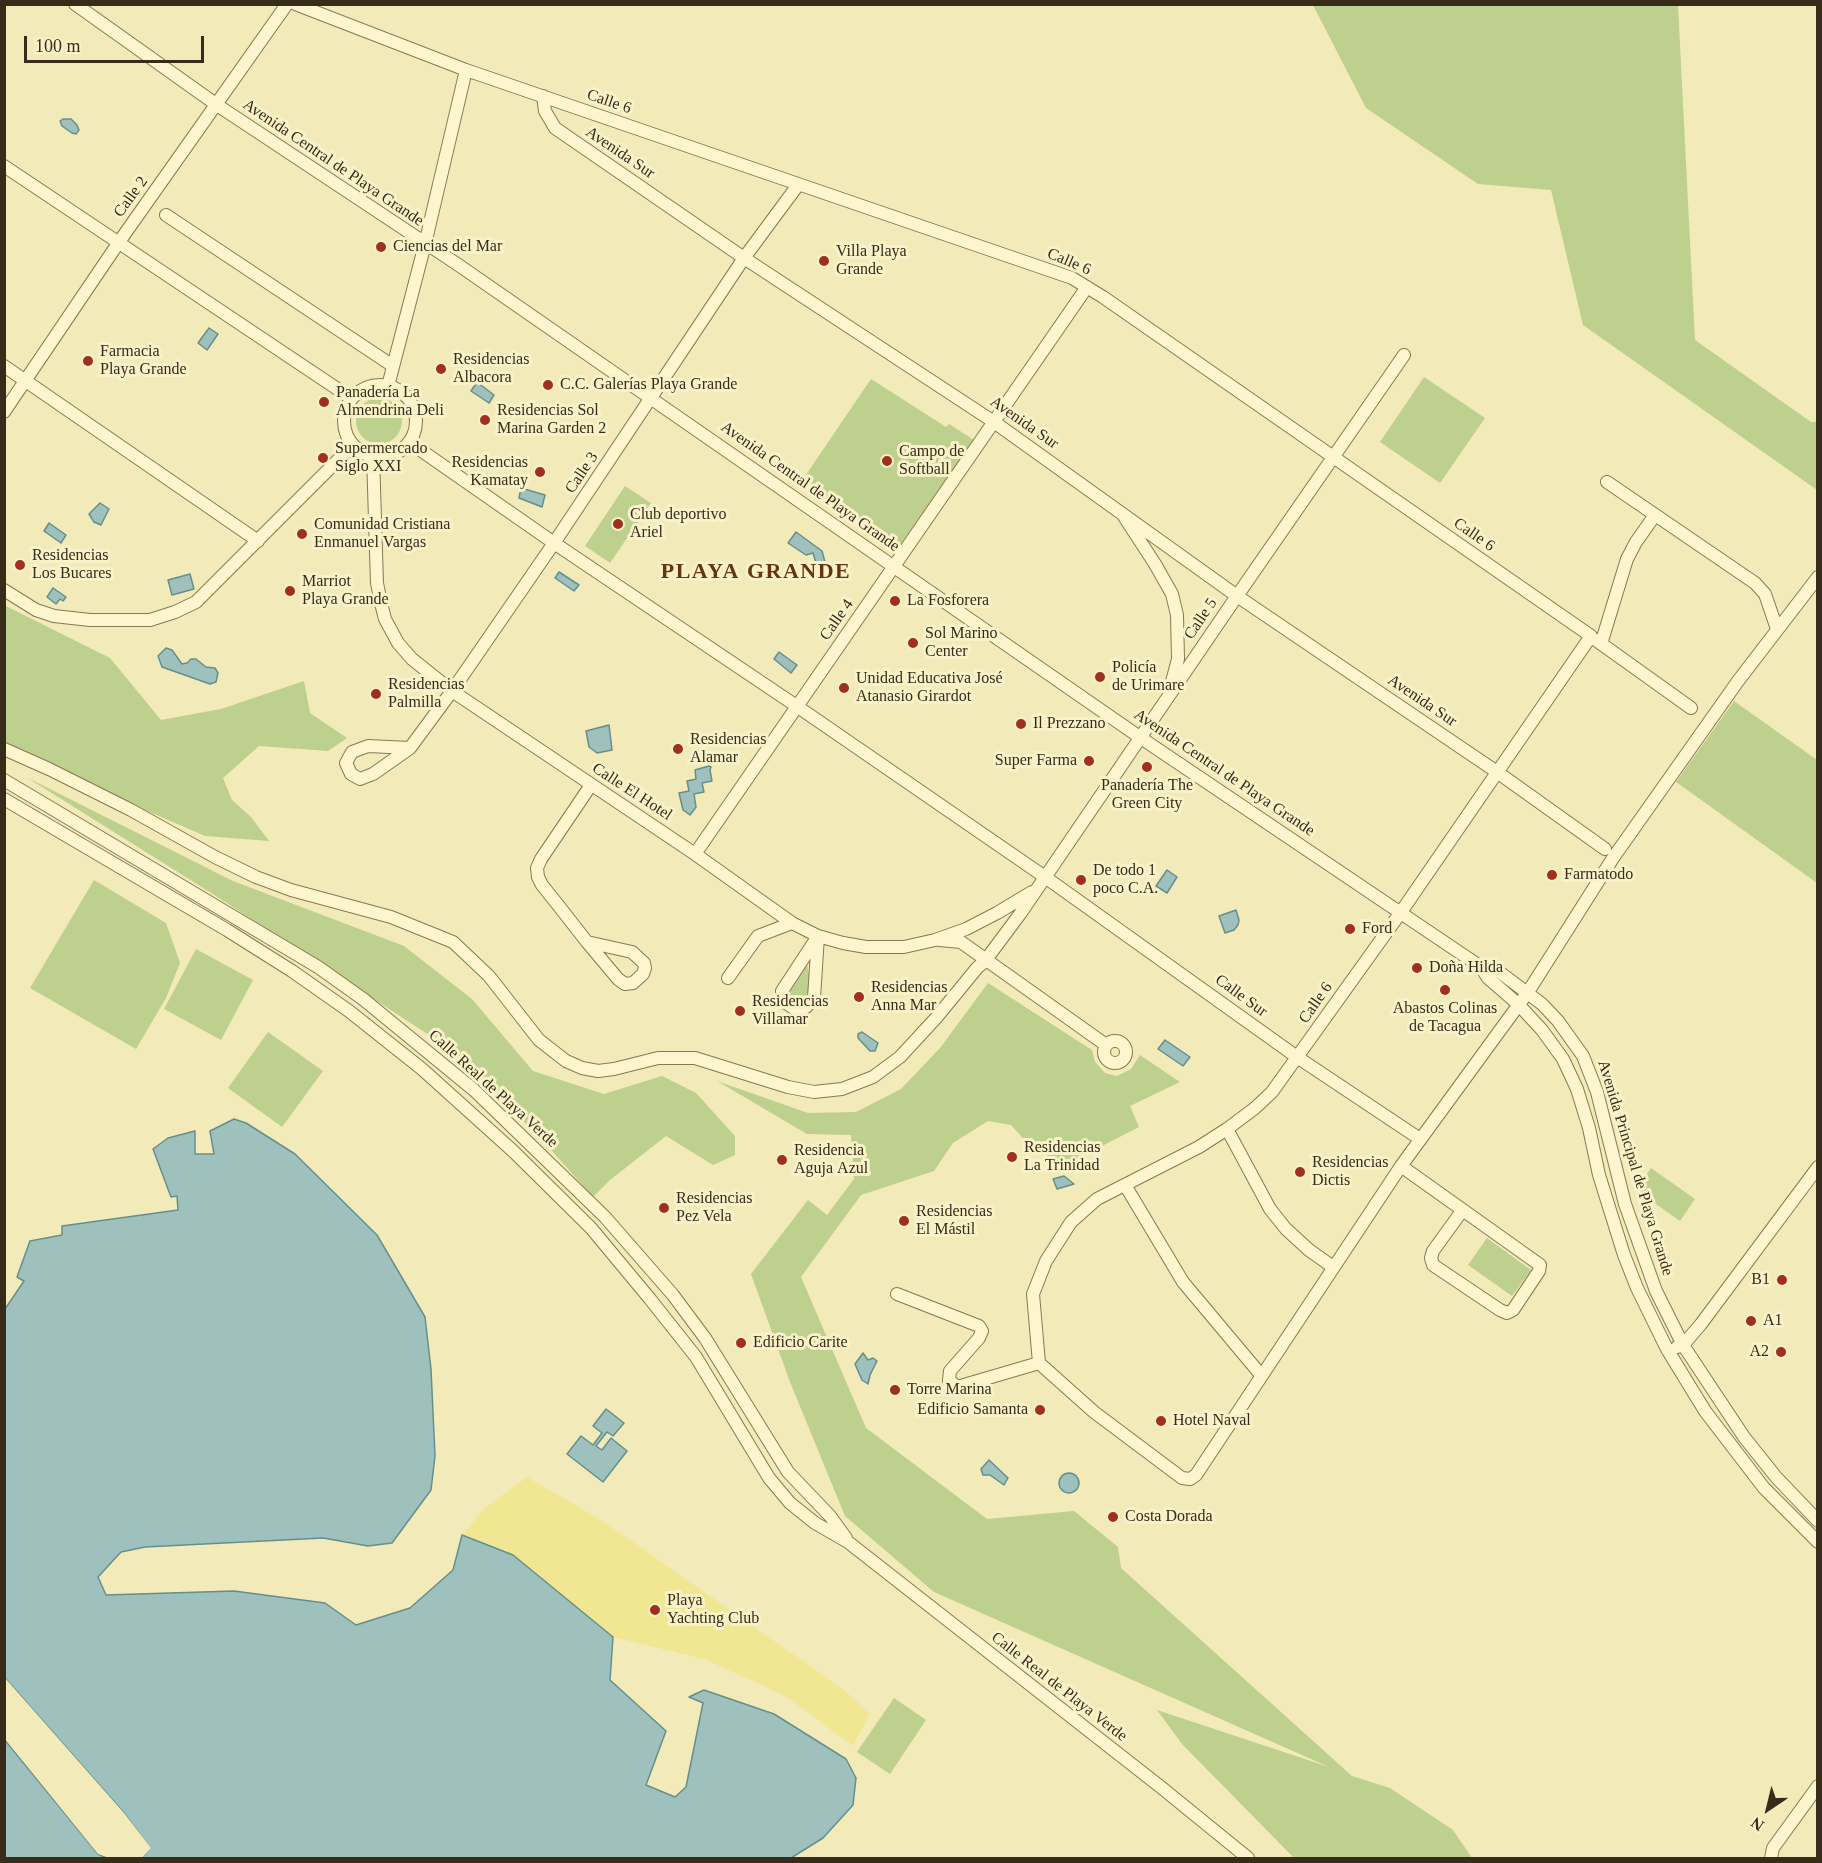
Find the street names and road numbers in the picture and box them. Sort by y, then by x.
street label: Calle 6 [584,85,634,119]
street label: Avenida Central de Playa Grande [239,95,427,231]
street label: Avenida Sur [582,123,658,183]
street label: Calle 2 [110,173,152,221]
street label: Calle 6 [1044,244,1094,280]
street label: Avenida Sur [986,392,1062,454]
street label: Avenida Central de Playa Grande [717,418,903,556]
street label: Calle 3 [561,449,603,497]
street label: Calle 6 [1450,514,1498,556]
street label: Calle 5 [1180,595,1222,643]
street label: Calle 4 [816,596,858,644]
street label: Avenida Sur [1384,671,1460,731]
street label: Avenida Central de Playa Grande [1130,705,1318,841]
street label: Calle El Hotel [588,759,676,825]
street label: Calle Sur [1211,971,1271,1021]
street label: Calle 6 [1295,979,1337,1027]
street label: Calle Real de Playa Verde [425,1026,561,1152]
street label: Avenida Principal de Playa Grande [1593,1058,1677,1278]
street label: Calle Real de Playa Verde [987,1628,1131,1746]

